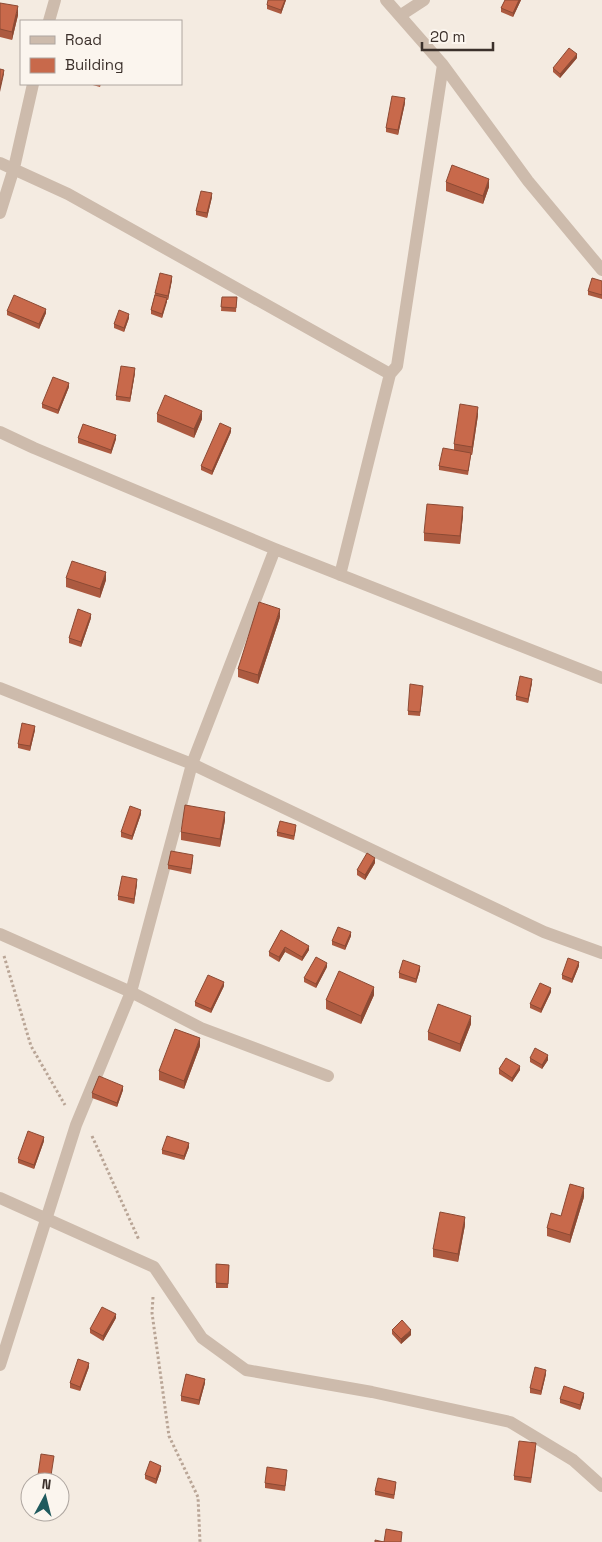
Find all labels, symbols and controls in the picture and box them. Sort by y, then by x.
legend [20,20,182,85]
scale bar [422,20,493,52]
text: 20 m [430,27,465,46]
text: Road [65,30,102,49]
text: Building [65,55,124,74]
north arrow [20,1472,70,1522]
text: N [41,1475,52,1494]

